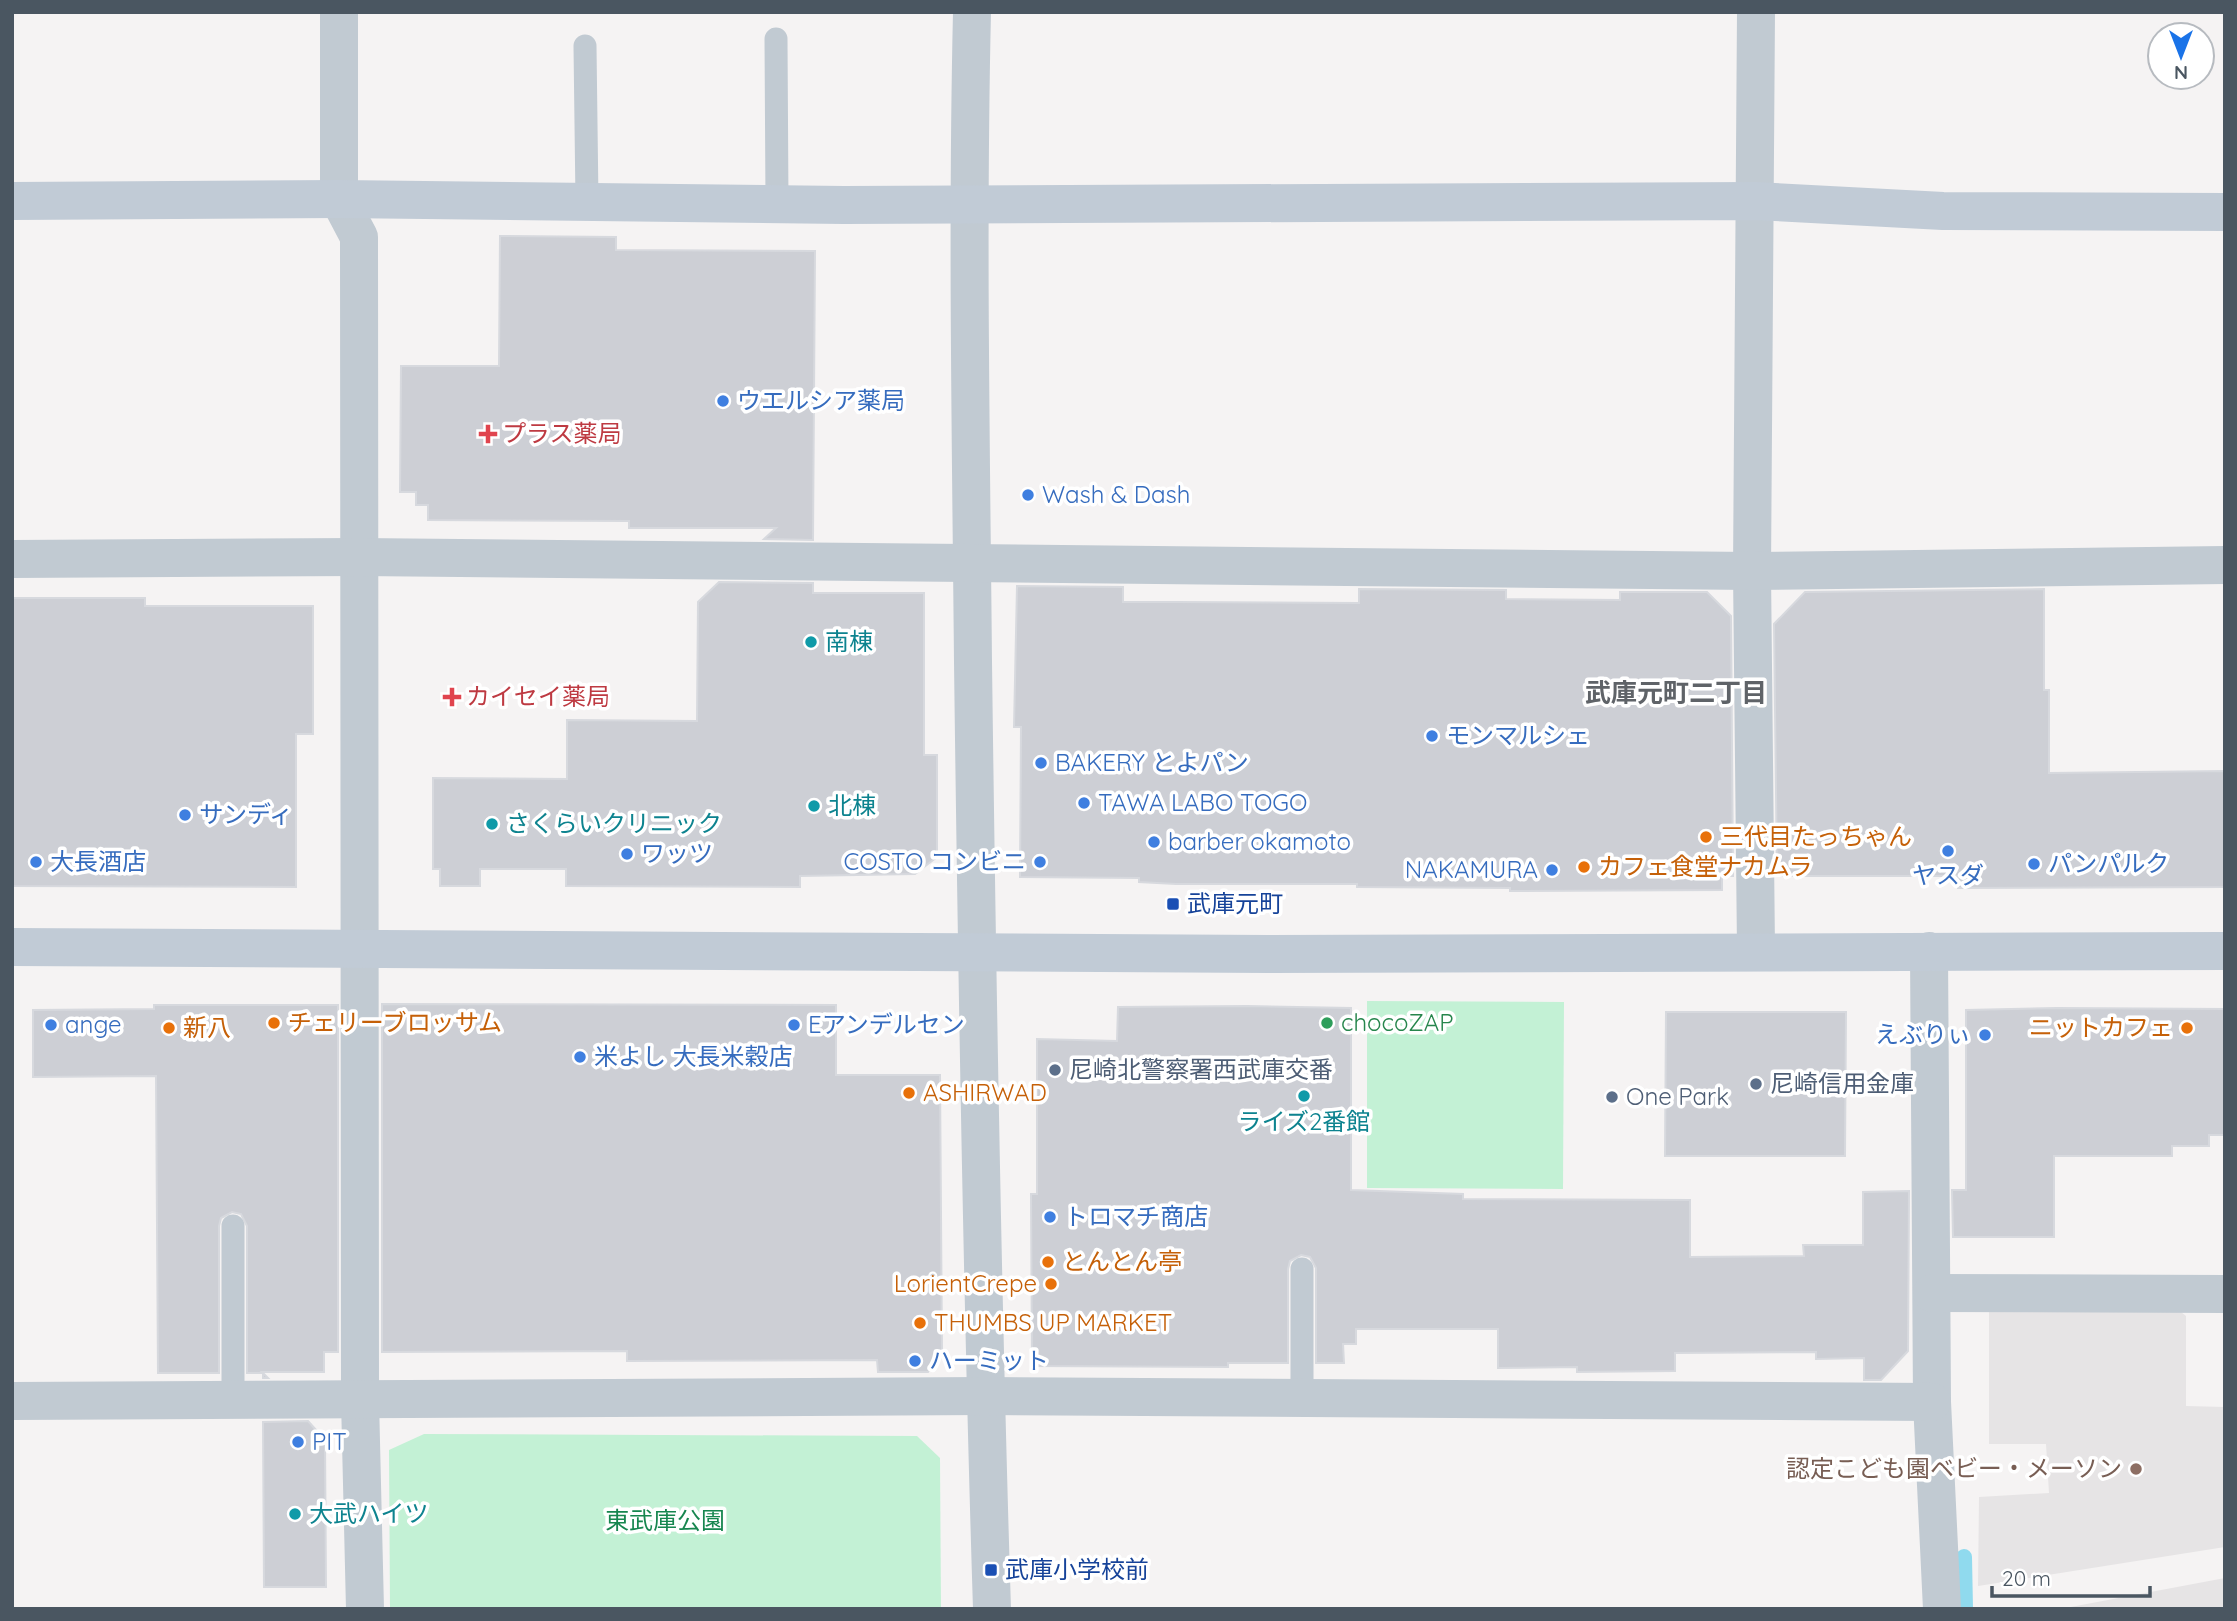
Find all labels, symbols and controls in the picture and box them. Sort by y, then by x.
north arrow [2146,21,2216,91]
text: N [2174,61,2188,85]
place label: ウエルシア薬局 [737,385,905,415]
marker: ウエルシア薬局 [715,393,731,409]
place label: プラス薬局 [502,418,622,448]
marker: プラス薬局 [480,426,496,442]
place label: Wash & Dash [1042,479,1191,509]
marker: Wash & Dash [1020,487,1036,503]
place label: 南棟 [825,626,873,656]
marker: 南棟 [803,634,819,650]
district label: 武庫元町二丁目 [1585,676,1767,709]
place label: カイセイ薬局 [466,681,610,711]
marker: カイセイ薬局 [444,689,460,705]
place label: モンマルシェ [1446,720,1590,750]
marker: モンマルシェ [1424,728,1440,744]
place label: BAKERY とよパン [1055,747,1249,777]
marker: BAKERY とよパン [1033,755,1049,771]
place label: TAWA LABO TOGO [1098,787,1307,817]
place label: 北棟 [828,790,876,820]
marker: TAWA LABO TOGO [1076,795,1092,811]
marker: 北棟 [806,798,822,814]
place label: サンディ [199,799,293,829]
marker: サンディ [177,807,193,823]
place label: さくらいクリニック [506,808,722,838]
marker: さくらいクリニック [484,816,500,832]
place label: 三代目たっちゃん [1720,821,1912,851]
place label: barber okamoto [1168,826,1351,856]
marker: 三代目たっちゃん [1698,829,1714,845]
marker: barber okamoto [1146,834,1162,850]
place label: ワッツ [641,838,713,868]
marker: ヤスダ [1940,843,1956,859]
place label: 大長酒店 [50,846,146,876]
marker: ワッツ [619,846,635,862]
place label: COSTO コンビニ [844,846,1026,876]
place label: パンパルク [2048,848,2169,878]
place label: カフェ食堂ナカムラ [1598,851,1813,881]
marker: 大長酒店 [28,854,44,870]
marker: COSTO コンビニ [1032,854,1048,870]
place label: NAKAMURA [1405,854,1538,884]
marker: パンパルク [2026,856,2042,872]
marker: カフェ食堂ナカムラ [1576,859,1592,875]
place label: ヤスダ [1912,860,1984,890]
marker: NAKAMURA [1544,862,1560,878]
place label: 武庫元町 [1187,888,1283,918]
marker: 武庫元町 [1165,896,1181,912]
place label: チェリーブロッサム [288,1007,502,1037]
place label: chocoZAP [1341,1007,1454,1037]
place label: ange [65,1009,121,1039]
place label: Eアンデルセン [808,1009,965,1039]
place label: 新八 [183,1012,231,1042]
place label: ニットカフェ [2029,1012,2173,1042]
marker: チェリーブロッサム [266,1015,282,1031]
marker: chocoZAP [1319,1015,1335,1031]
marker: ange [43,1017,59,1033]
marker: Eアンデルセン [786,1017,802,1033]
place label: えぶりぃ [1875,1019,1971,1049]
marker: 新八 [161,1020,177,1036]
marker: ニットカフェ [2179,1020,2195,1036]
marker: えぶりぃ [1977,1027,1993,1043]
place label: 米よし 大長米穀店 [594,1041,793,1071]
marker: 米よし 大長米穀店 [572,1049,588,1065]
place label: 尼崎北警察署西武庫交番 [1069,1054,1333,1084]
marker: 尼崎北警察署西武庫交番 [1047,1062,1063,1078]
place label: 尼崎信用金庫 [1770,1068,1914,1098]
marker: 尼崎信用金庫 [1748,1076,1764,1092]
place label: ASHIRWAD [923,1077,1047,1107]
place label: One Park [1626,1081,1729,1111]
marker: ASHIRWAD [901,1085,917,1101]
marker: ライズ2番館 [1296,1088,1312,1104]
marker: One Park [1604,1089,1620,1105]
place label: ライズ2番館 [1238,1106,1370,1136]
place label: トロマチ商店 [1064,1201,1208,1231]
marker: トロマチ商店 [1042,1209,1058,1225]
place label: とんとん亭 [1062,1246,1182,1276]
marker: とんとん亭 [1040,1254,1056,1270]
place label: LorientCrepe [894,1268,1037,1298]
marker: LorientCrepe [1043,1276,1059,1292]
place label: THUMBS UP MARKET [934,1307,1172,1337]
marker: THUMBS UP MARKET [912,1315,928,1331]
place label: ハーミット [929,1345,1049,1375]
marker: ハーミット [907,1353,923,1369]
place label: PIT [312,1426,347,1456]
marker: PIT [290,1434,306,1450]
place label: 認定こども園ベビー・メーソン [1786,1453,2122,1483]
marker: 認定こども園ベビー・メーソン [2128,1461,2144,1477]
place label: 大武ハイツ [309,1498,429,1528]
park label: 東武庫公園 [605,1505,725,1535]
marker: 大武ハイツ [287,1506,303,1522]
place label: 武庫小学校前 [1005,1554,1149,1584]
scale bar [1992,1554,2150,1598]
marker: 武庫小学校前 [983,1562,999,1578]
text: 20 m [2002,1565,2051,1591]

